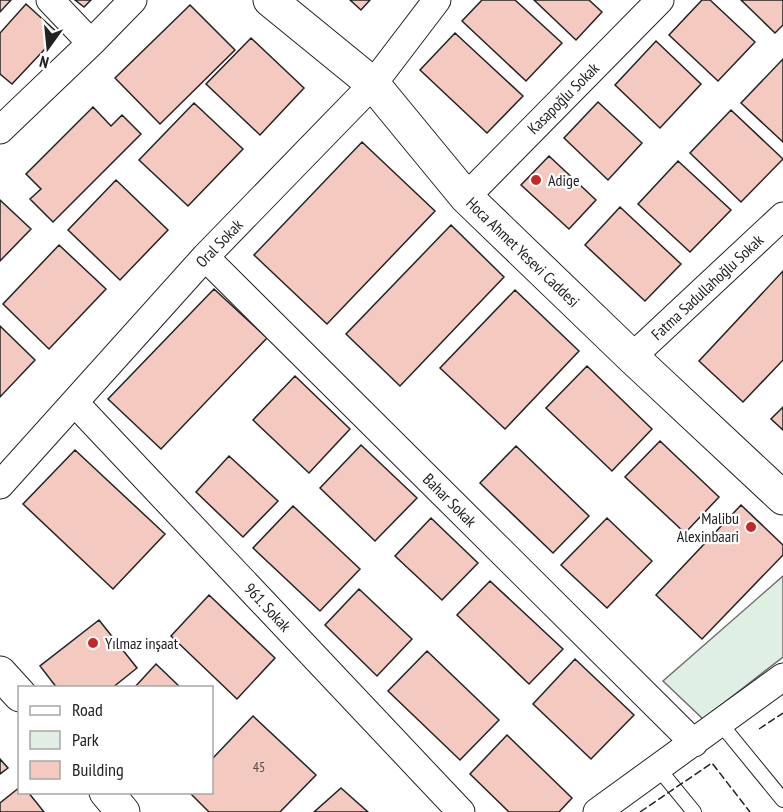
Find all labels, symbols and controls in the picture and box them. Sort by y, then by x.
north arrow [18,18,78,78]
text: N [37,52,51,73]
street label: Kasapoğlu Sokak [523,57,604,138]
place label: Adige [548,170,580,190]
marker: Adige [529,173,543,187]
street label: Hoca Ahmet Yesevi Caddesi [462,193,584,311]
street label: Oral Sokak [191,214,247,271]
street label: Fatma Sadullahoğlu Sokak [647,229,768,344]
street label: Bahar Sokak [419,469,482,532]
place label: Malibu Alexinbaari [677,508,739,546]
marker: Malibu Alexinbaari [744,520,758,534]
street label: 961. Sokak [240,578,296,636]
place label: Yılmaz inşaat [105,633,179,653]
marker: Yılmaz inşaat [86,636,100,650]
legend [18,686,213,794]
text: Road [72,698,103,721]
text: Park [72,728,99,751]
text: Building [72,758,124,781]
house number: 45 [253,758,265,776]

